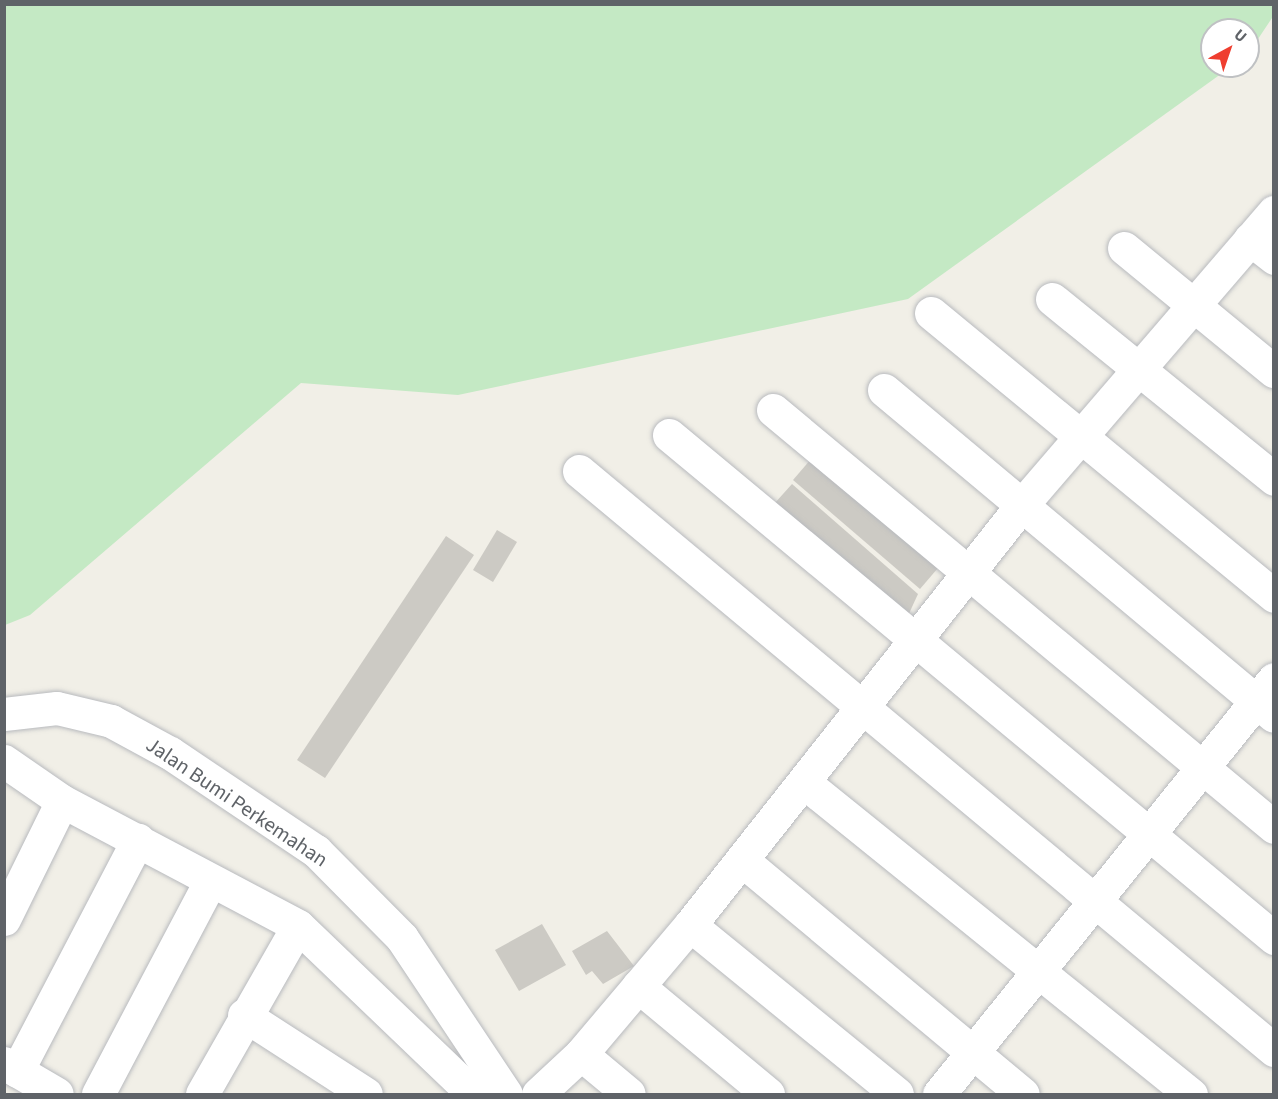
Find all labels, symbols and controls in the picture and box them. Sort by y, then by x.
north arrow [1200,18,1260,78]
text: U [1229,24,1251,48]
street label: Jalan Bumi Perkemahan [141,732,333,872]

